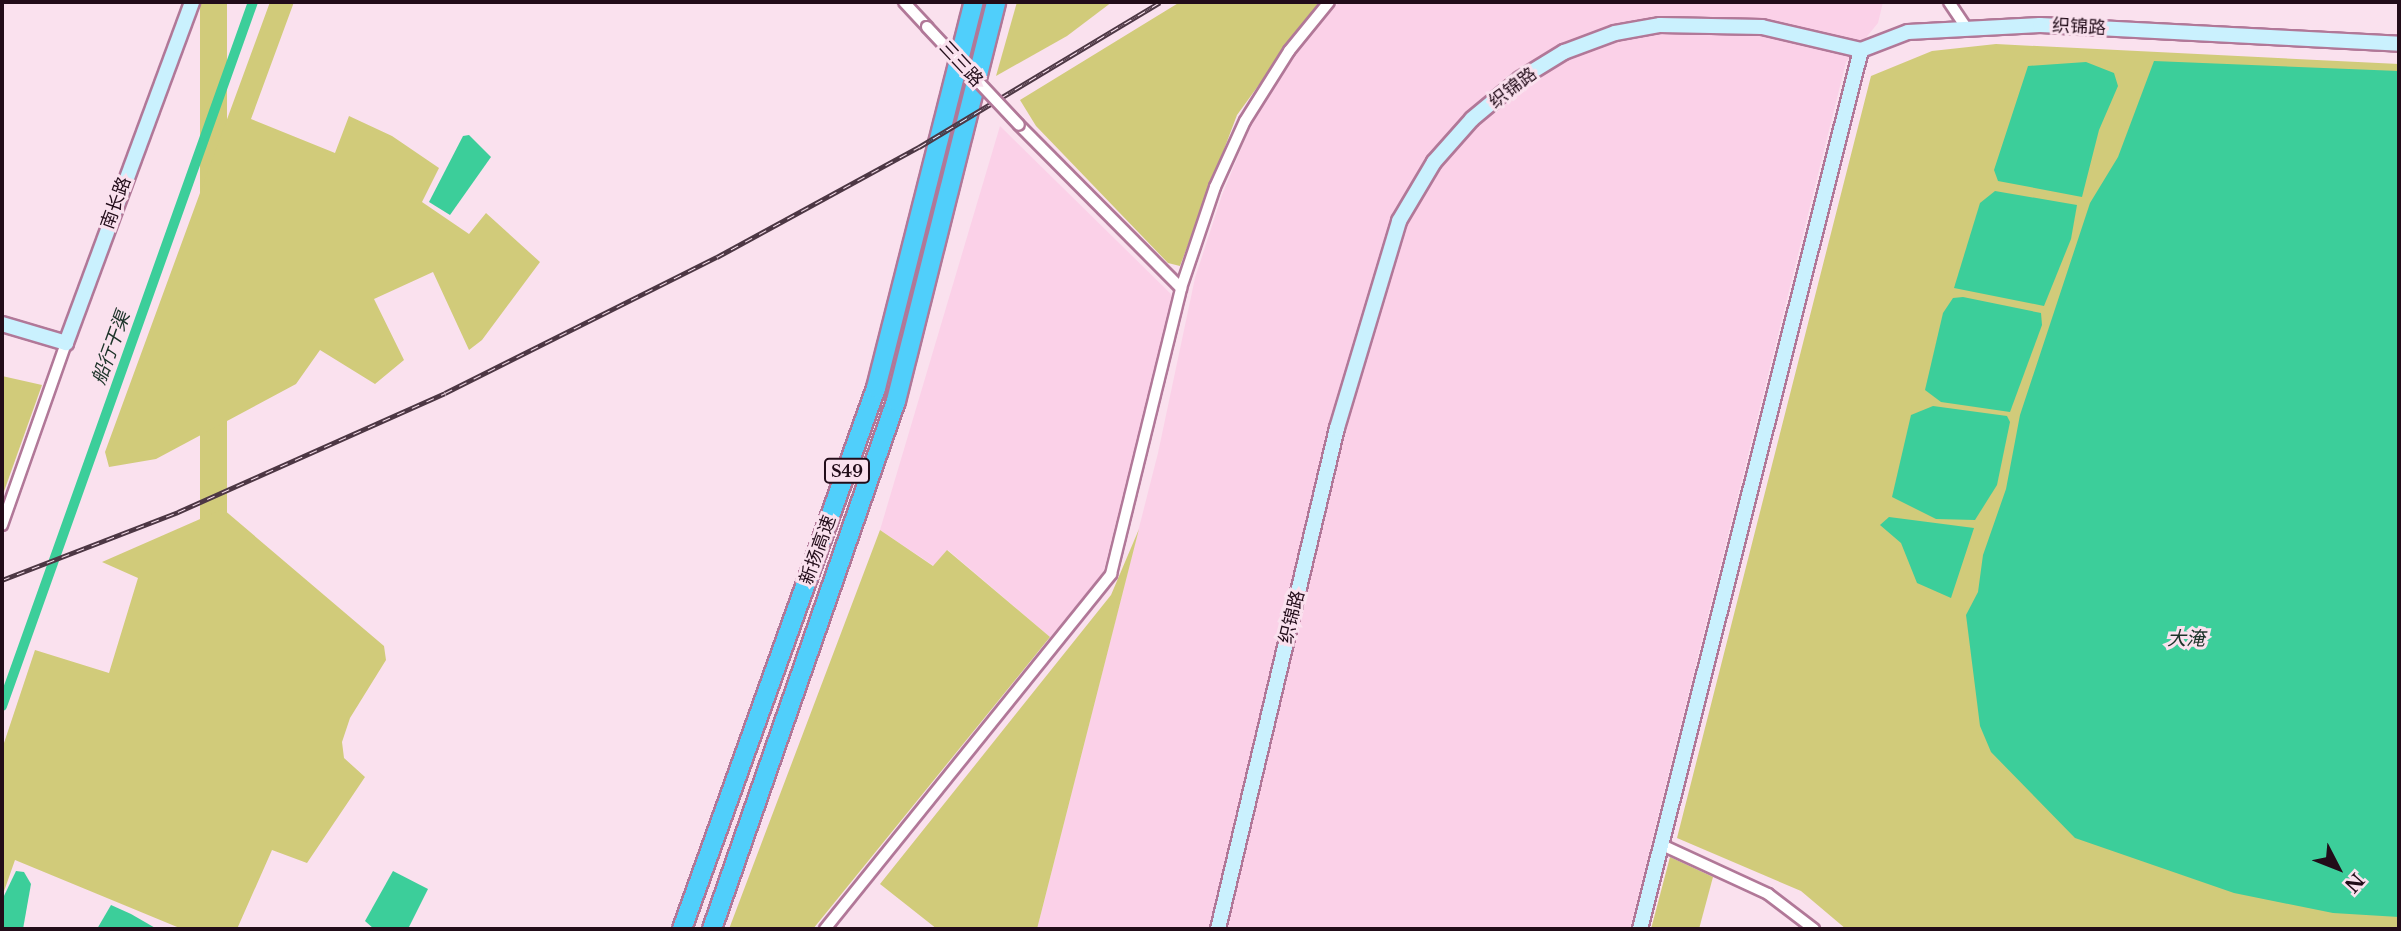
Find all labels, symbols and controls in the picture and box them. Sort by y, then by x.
street label: 织锦路 [2051,15,2107,39]
street label: 三三路 [935,37,987,91]
street label: 织锦路 [1485,63,1541,113]
street label: 南长路 [97,174,135,232]
water label: 船行干渠 [87,308,135,388]
road number: S49 [822,458,872,484]
street label: 新扬高速 [796,512,840,588]
street label: 织锦路 [1275,588,1309,646]
water label: 大淹 [2167,628,2205,650]
north arrow [2303,833,2373,903]
text: N [2339,868,2369,897]

